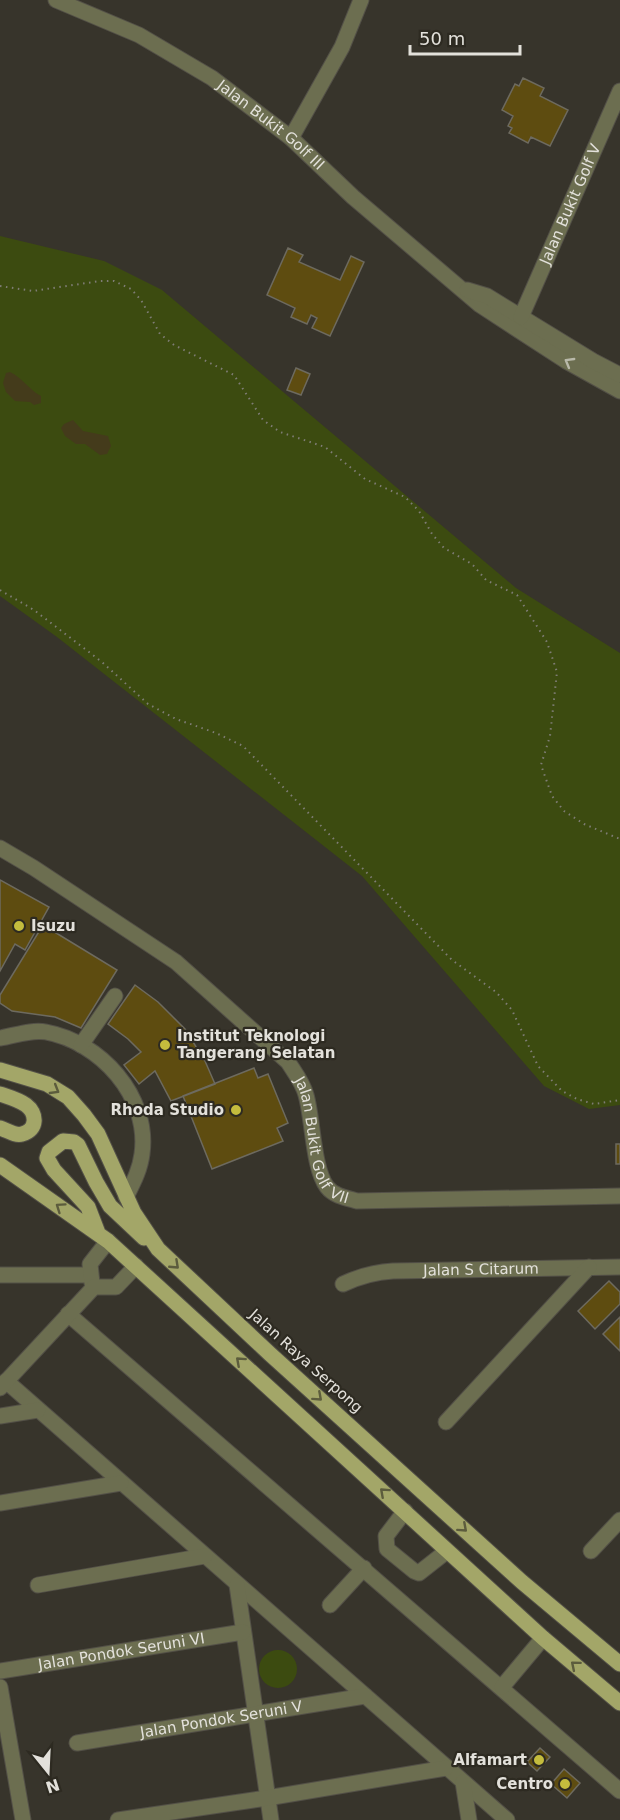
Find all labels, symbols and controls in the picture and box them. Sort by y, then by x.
scale bar [410,18,520,56]
text: 50 m [419,28,465,49]
street label: Jalan Bukit Golf III [213,75,328,174]
street label: Jalan Bukit Golf V [536,141,605,268]
one-way arrow [565,358,575,369]
place label: Isuzu [31,917,76,935]
marker: Isuzu [12,919,26,933]
place label: Institut Teknologi Tangerang Selatan [177,1027,335,1062]
marker: Institut Teknologi Tangerang Selatan [158,1038,172,1052]
street label: Jalan Bukit Golf VII [290,1072,351,1207]
one-way arrow [49,1082,59,1094]
place label: Rhoda Studio [111,1101,224,1119]
marker: Rhoda Studio [229,1103,243,1117]
one-way arrow [56,1203,67,1214]
one-way arrow [168,1258,178,1269]
street label: Jalan S Citarum [422,1259,539,1279]
street label: Jalan Raya Serpong [245,1305,366,1417]
one-way arrow [236,1357,246,1368]
one-way arrow [311,1390,322,1401]
one-way arrow [380,1488,390,1499]
one-way arrow [456,1521,466,1532]
street label: Jalan Pondok Seruni VI [36,1629,206,1674]
one-way arrow [571,1661,582,1672]
street label: Jalan Pondok Seruni V [138,1697,304,1742]
north arrow [18,1742,78,1802]
place label: Alfamart [453,1751,527,1769]
marker: Alfamart [532,1753,546,1767]
text: N [43,1775,62,1797]
place label: Centro [496,1775,553,1793]
marker: Centro [558,1777,572,1791]

